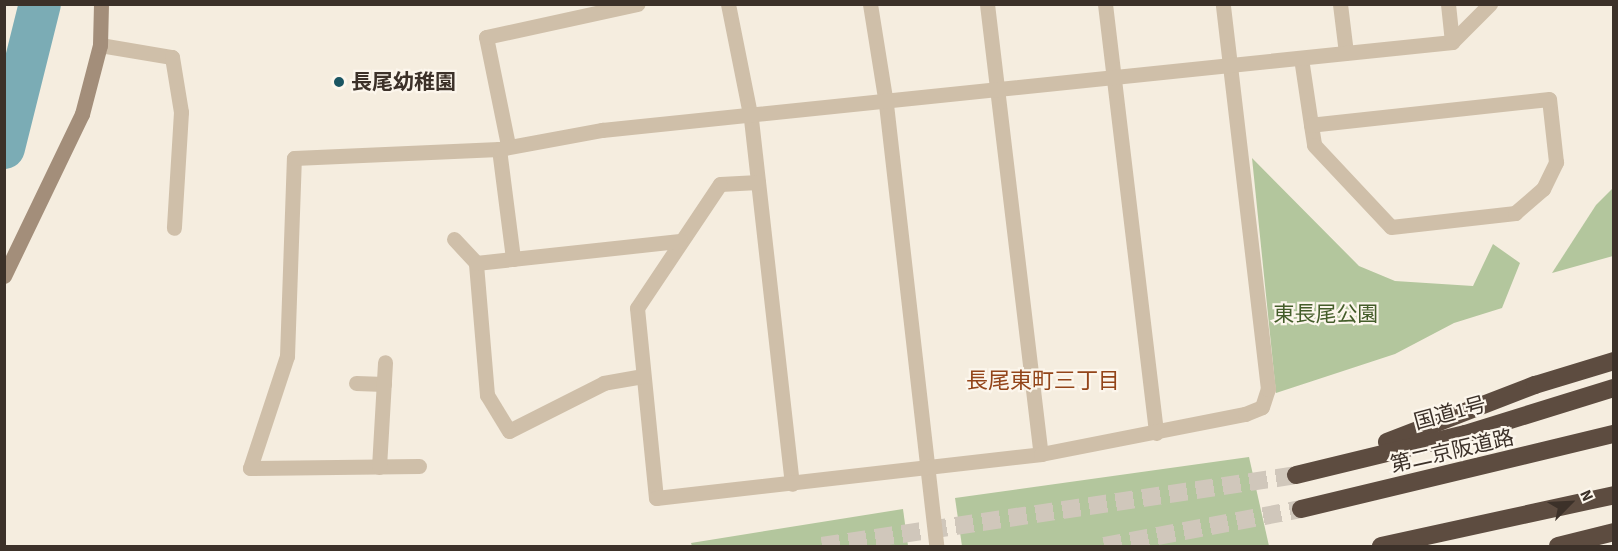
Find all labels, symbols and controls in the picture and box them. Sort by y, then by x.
place label: 長尾幼稚園 [351,69,456,95]
marker: 長尾幼稚園 [332,75,346,89]
park label: 東長尾公園 [1274,301,1378,327]
district label: 長尾東町三丁目 [966,369,1120,395]
street label: 国道1号 [1411,391,1489,435]
street label: 第二京阪道路 [1388,425,1516,477]
north arrow [1540,473,1600,533]
text: N [1574,486,1599,505]

